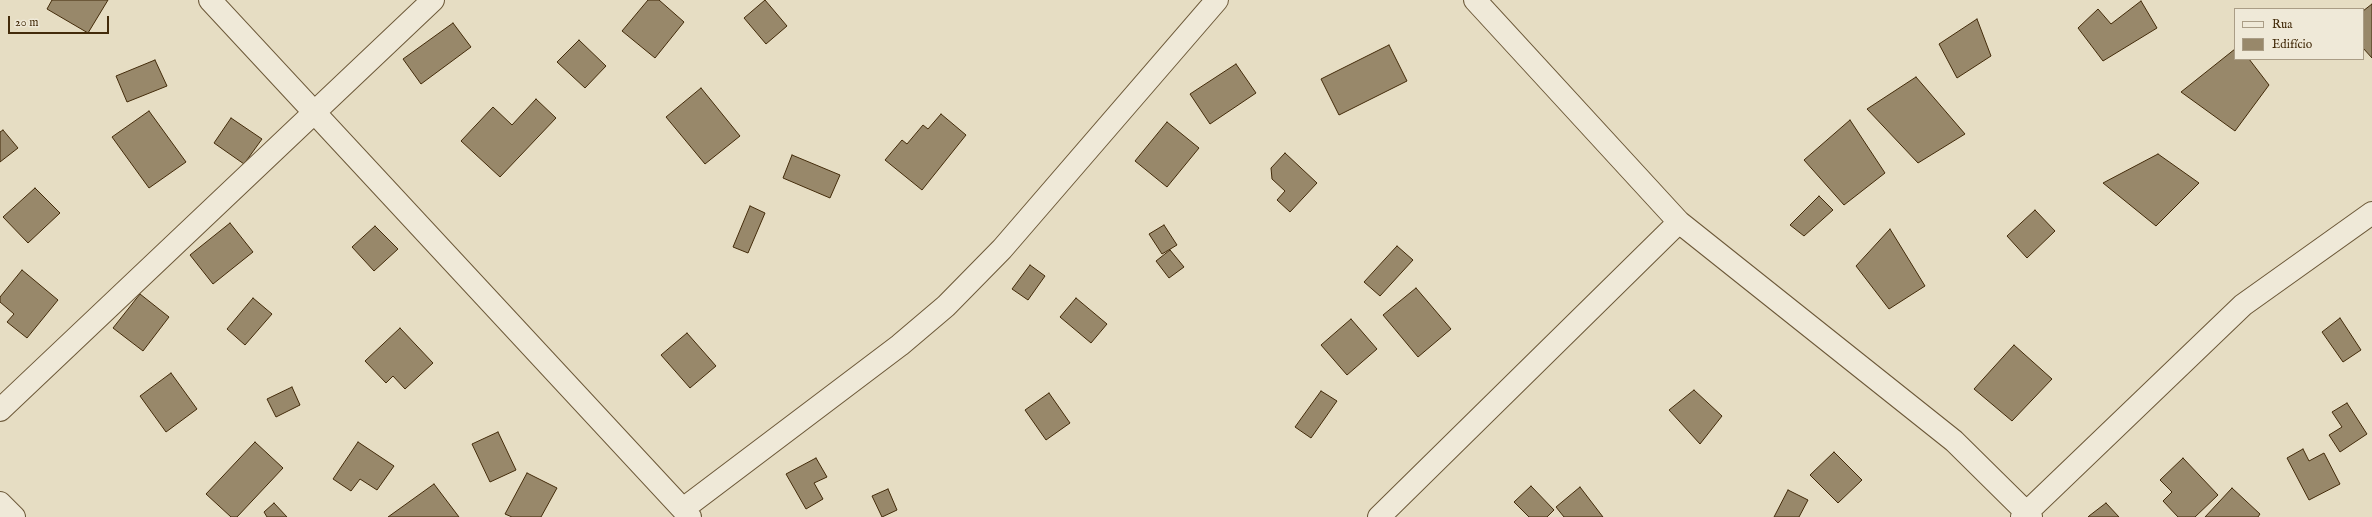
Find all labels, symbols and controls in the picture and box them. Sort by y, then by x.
scale bar [10,8,111,34]
legend [2234,8,2364,60]
text: 20 m [15,15,38,30]
text: Rua [2272,17,2292,32]
text: Edifício [2272,37,2312,52]

